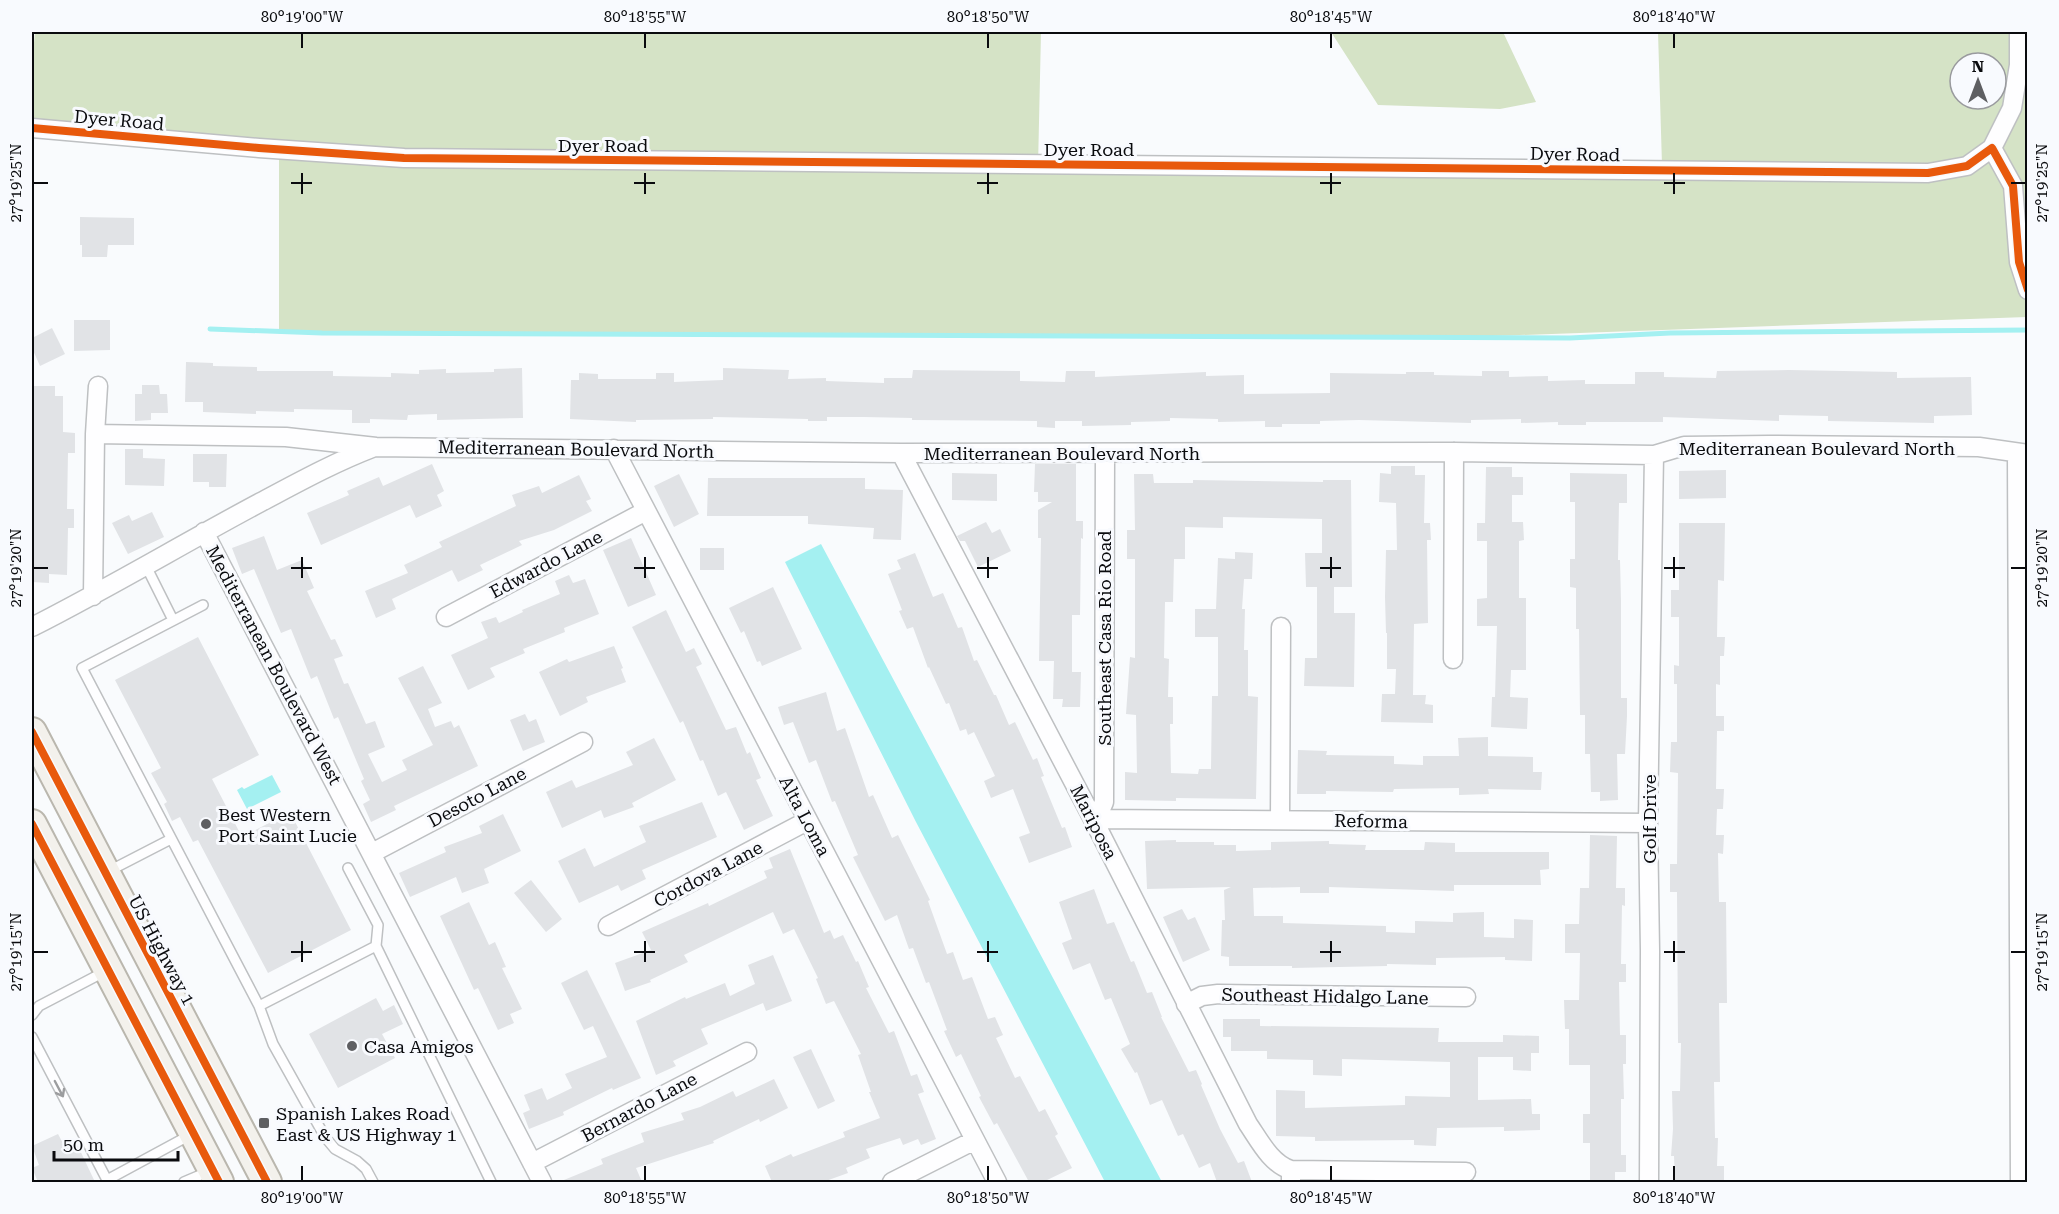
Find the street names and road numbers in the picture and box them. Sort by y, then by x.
street label: Dyer Road [73,106,165,134]
street label: Dyer Road [558,135,649,156]
street label: Dyer Road [1044,139,1135,160]
street label: Dyer Road [1530,143,1621,165]
street label: Mediterranean Boulevard North [438,436,715,462]
street label: Mediterranean Boulevard North [1679,438,1956,459]
street label: Mediterranean Boulevard North [924,443,1201,464]
street label: Edwardo Lane [486,525,606,602]
street label: Southeast Casa Rio Road [1094,530,1115,746]
street label: Mediterranean Boulevard West [202,542,346,788]
street label: Desoto Lane [424,762,530,832]
street label: Alta Loma [775,772,835,860]
street label: Golf Drive [1639,774,1660,864]
street label: Mariposa [1066,781,1122,863]
street label: Reforma [1334,810,1408,832]
street label: Cordova Lane [650,836,766,912]
street label: US Highway 1 [124,891,200,1009]
street label: Southeast Hidalgo Lane [1221,984,1429,1008]
street label: Bernardo Lane [578,1068,700,1146]

